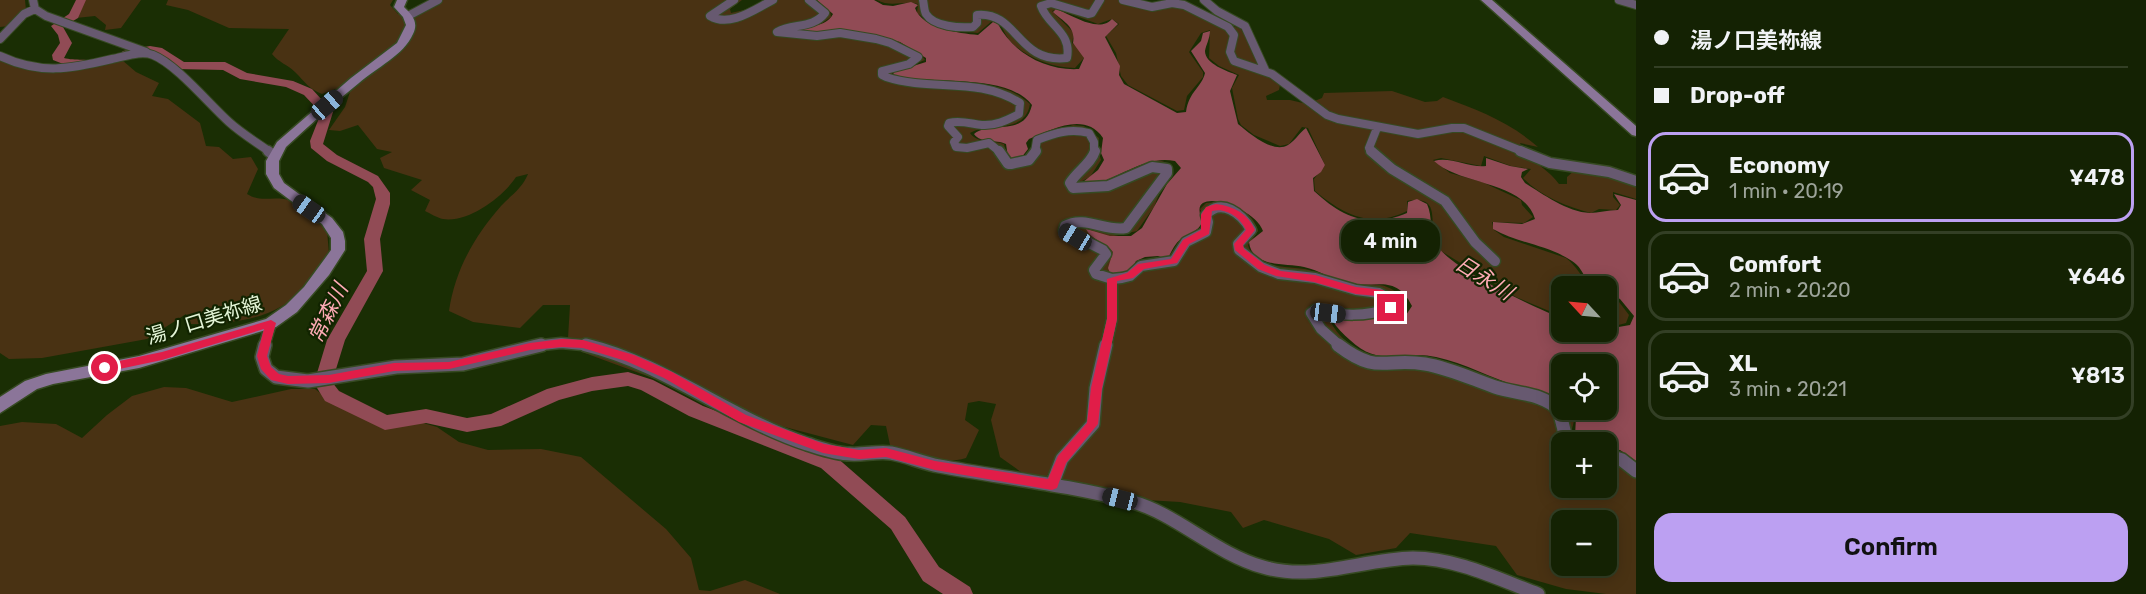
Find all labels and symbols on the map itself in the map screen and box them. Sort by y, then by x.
car [308,86,346,124]
car [289,191,329,227]
car [1055,220,1095,254]
callout: 4 min [1342,221,1440,263]
water label: 日永川 [1451,250,1519,306]
north arrow [1551,276,1617,342]
water label: 常森川 [303,277,353,347]
street label: 湯ノ口美祢線 [143,291,265,349]
route end [1377,294,1404,321]
car [1309,302,1347,324]
route start [91,354,118,381]
car [1100,486,1140,512]

